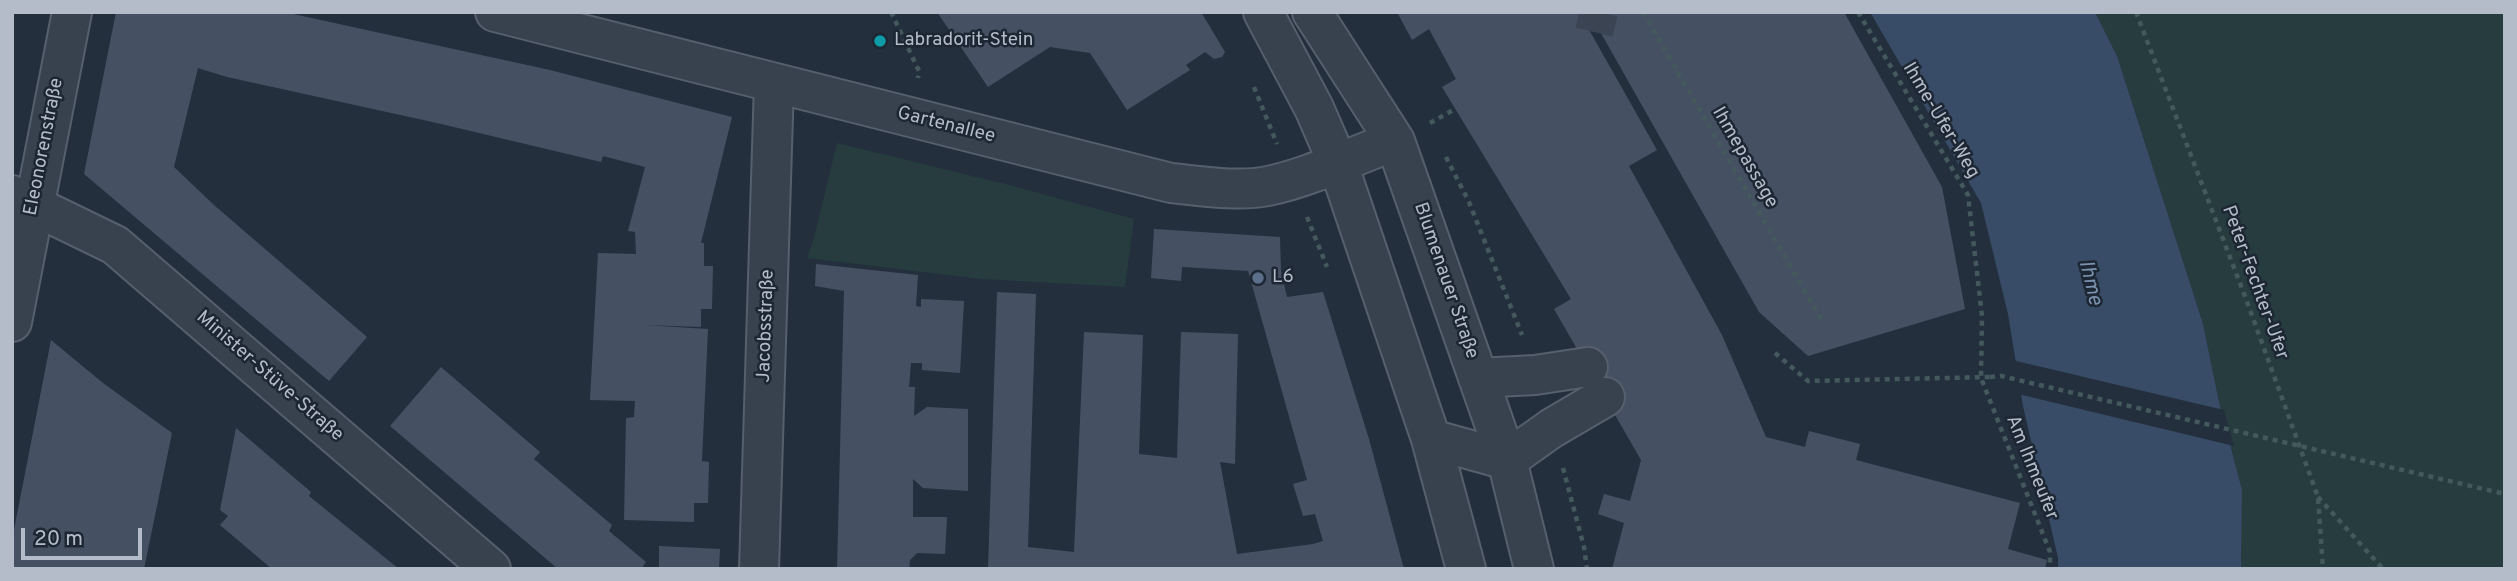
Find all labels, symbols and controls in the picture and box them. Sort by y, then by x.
place label: Labradorit-Stein [894,30,1033,52]
marker: Labradorit-Stein [872,33,888,49]
street label: Ihme-Ufer-Weg [1896,59,1984,183]
street label: Eleonorenstraße [20,76,70,218]
street label: Gartenallee [895,103,997,149]
street label: Ihmepassage [1706,103,1782,213]
street label: Blumenauer Straße [1408,200,1482,362]
street label: Peter-Fechter-Ufer [2216,203,2292,363]
water label: Ihme [2071,258,2107,308]
place label: L6 [1272,267,1294,289]
street label: Jacobsstraße [754,269,780,383]
marker: L6 [1250,270,1266,286]
street label: Minister-Stüve-Straße [191,307,347,447]
street label: Am Ihmeufer [2000,412,2062,524]
scale bar [24,514,145,558]
text: 20 m [34,526,83,553]

